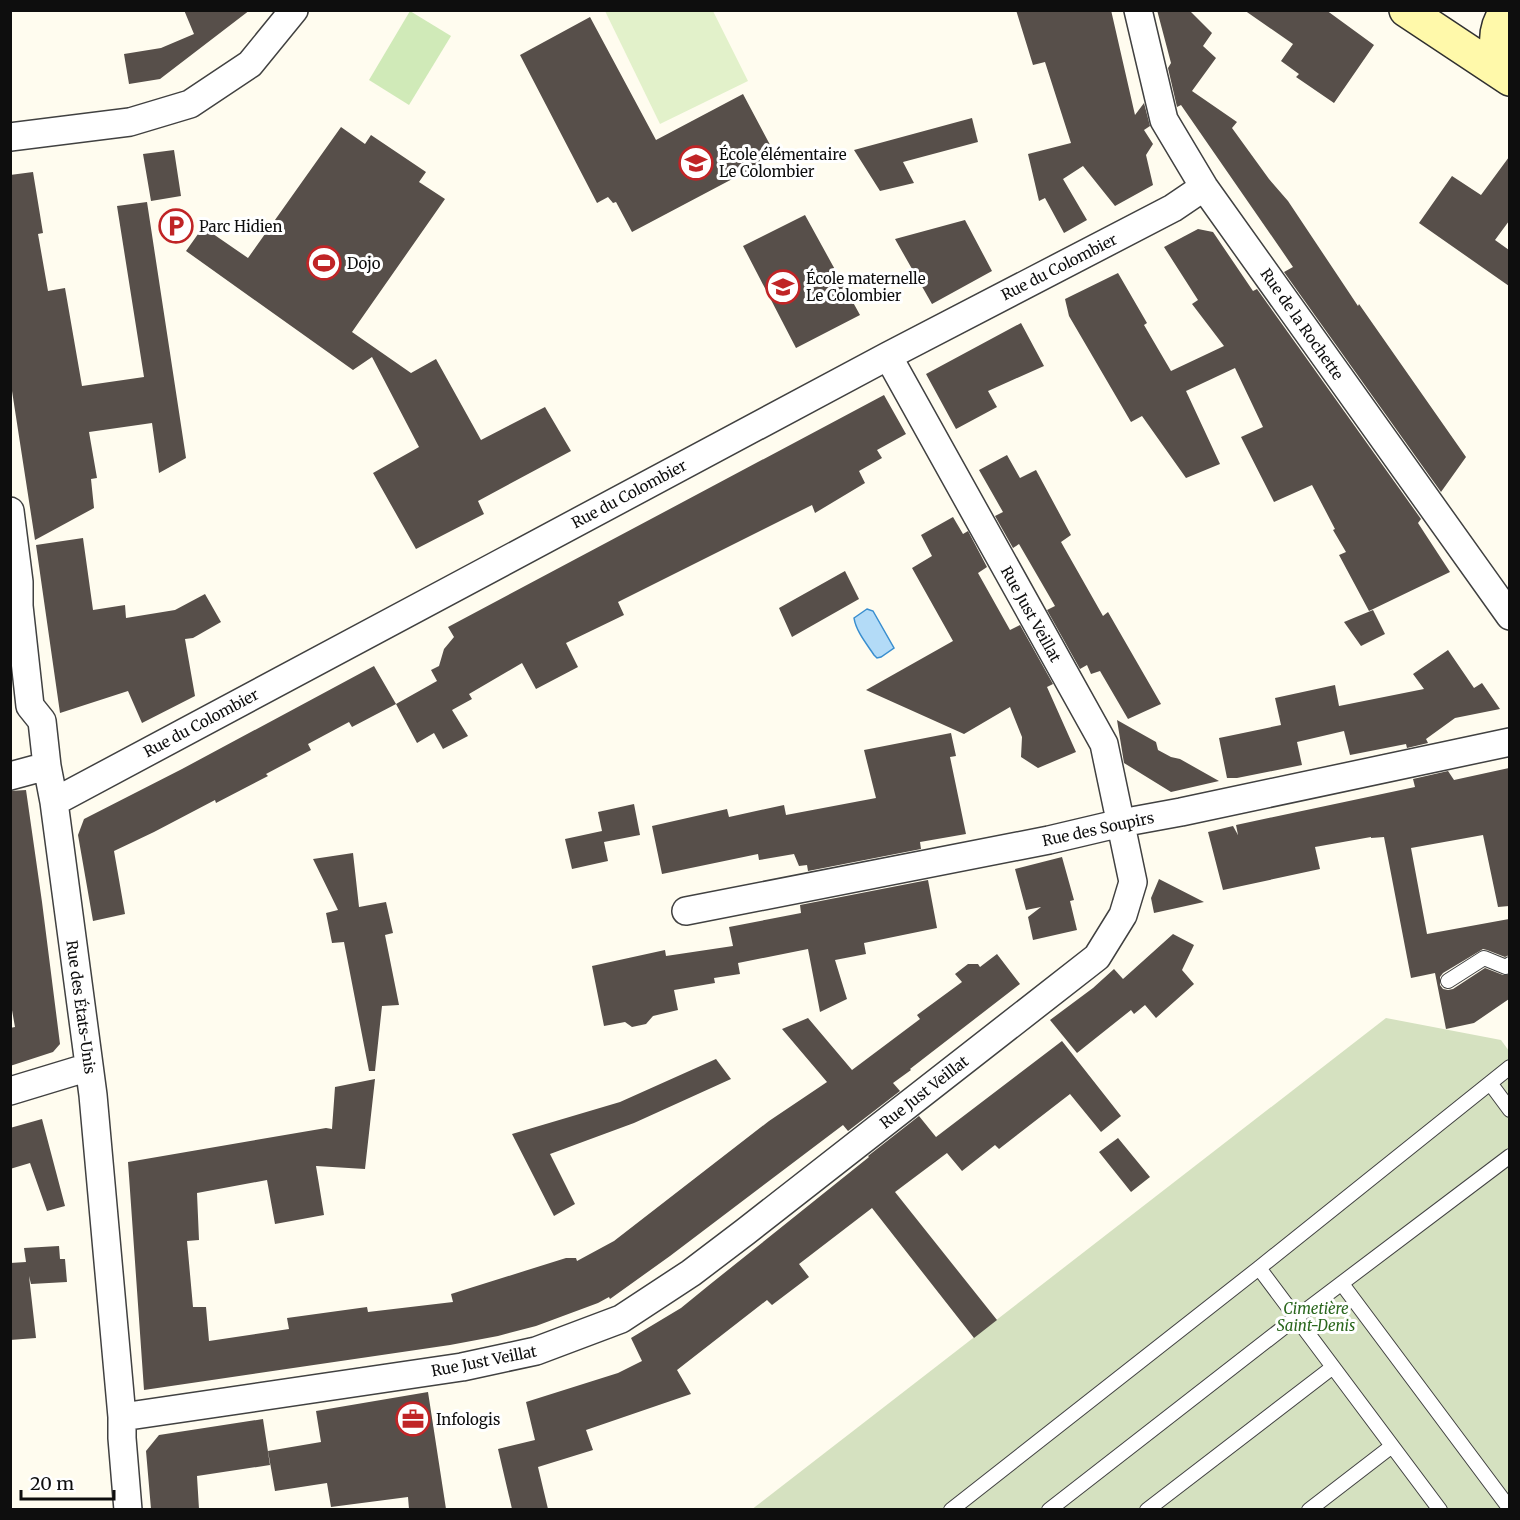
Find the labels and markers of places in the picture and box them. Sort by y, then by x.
place label: École élémentaire Le Colombier [719,144,847,181]
school or university icon: École élémentaire Le Colombier [678,145,714,181]
parking icon: Parc Hidien [158,208,194,244]
place label: Parc Hidien [199,217,282,236]
sports icon: Dojo [306,245,342,281]
place label: Dojo [347,254,381,273]
place label: École maternelle Le Colombier [806,268,926,305]
school or university icon: École maternelle Le Colombier [765,269,801,305]
office icon: Infologis [395,1401,431,1437]
place label: Infologis [436,1410,500,1429]

